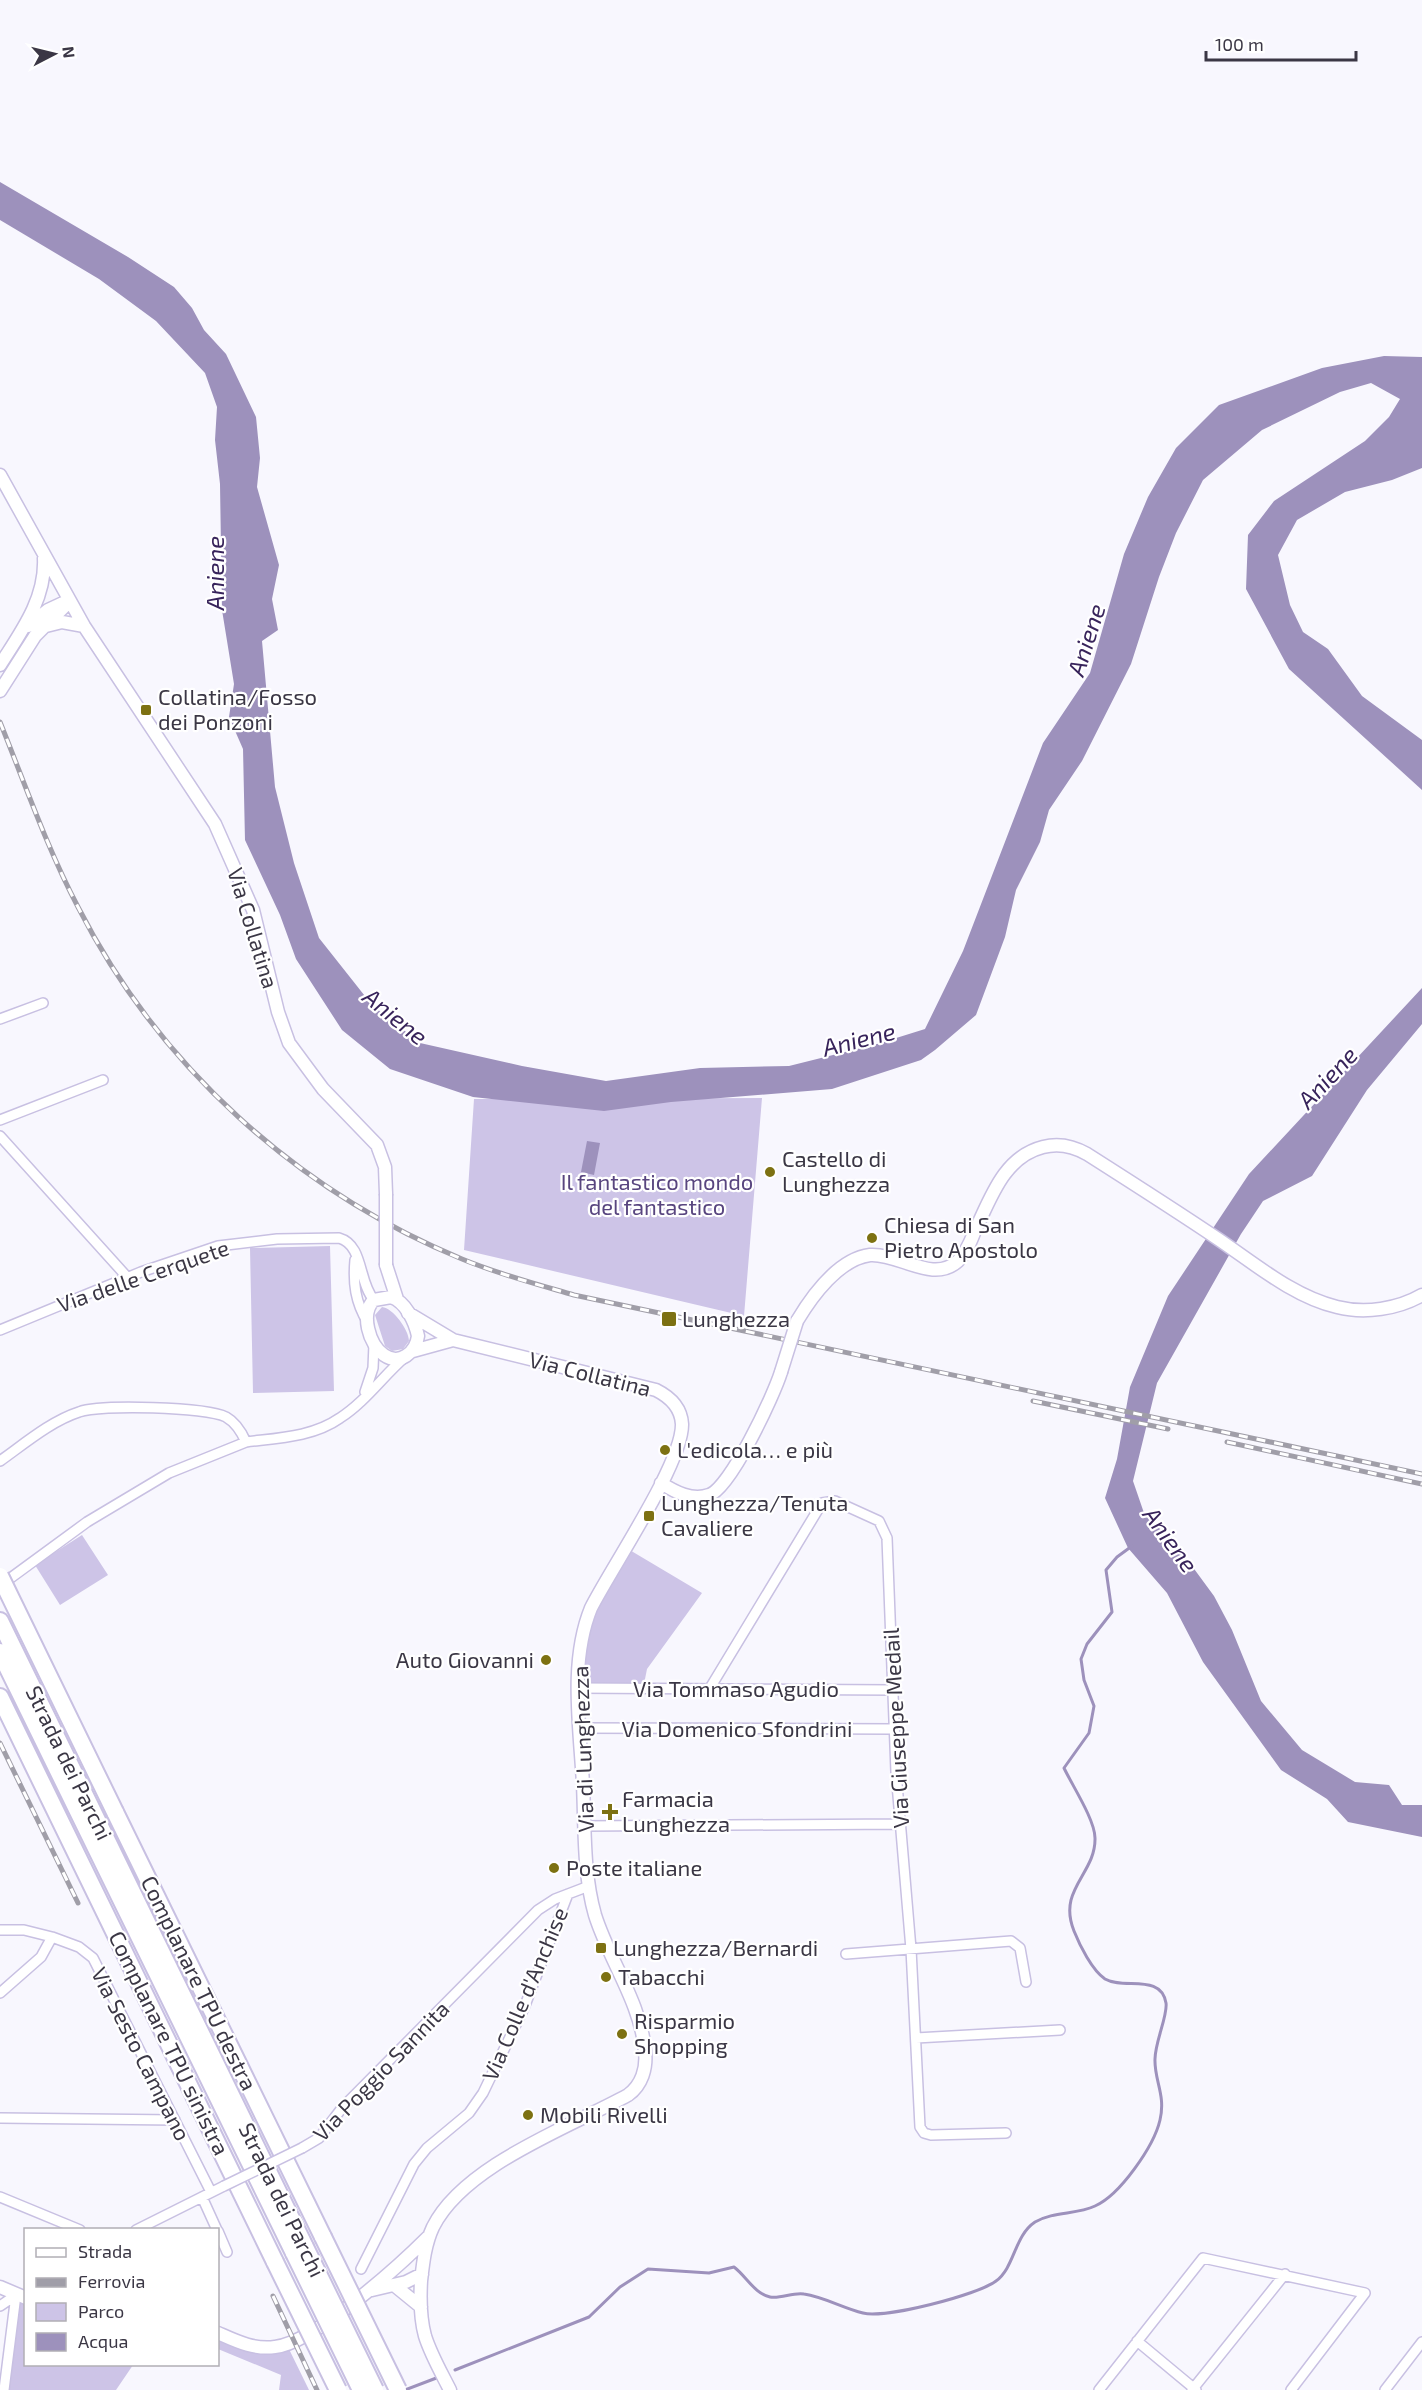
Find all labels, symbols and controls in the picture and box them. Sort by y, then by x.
north arrow [24,24,84,84]
scale bar [1206,24,1356,62]
text: 100 m [1215,33,1264,55]
text: N [59,45,80,59]
water label: Aniene [200,536,229,611]
water label: Aniene [1060,600,1111,680]
place label: Collatina/Fosso dei Ponzoni [158,683,317,734]
marker: Collatina/Fosso dei Ponzoni [139,703,153,717]
street label: Via Collatina [223,864,285,991]
water label: Aniene [357,981,434,1051]
water label: Aniene [818,1015,898,1062]
water label: Aniene [1290,1040,1363,1115]
place label: Castello di Lunghezza [782,1145,890,1196]
marker: Castello di Lunghezza [763,1165,777,1179]
park label: Il fantastico mondo del fantastico [561,1168,753,1219]
place label: Chiesa di San Pietro Apostolo [884,1211,1038,1262]
marker: Chiesa di San Pietro Apostolo [865,1231,879,1245]
street label: Via delle Cerquete [53,1233,232,1317]
place label: Lunghezza [682,1305,790,1331]
marker: Lunghezza [660,1310,678,1328]
street label: Via Collatina [527,1345,654,1401]
place label: L'edicola… e più [677,1436,833,1462]
marker: L'edicola… e più [658,1443,672,1457]
place label: Lunghezza/Tenuta Cavaliere [661,1489,848,1540]
water label: Aniene [1137,1500,1205,1578]
marker: Lunghezza/Tenuta Cavaliere [642,1509,656,1523]
street label: Via Giuseppe Medail [877,1627,913,1829]
place label: Auto Giovanni [396,1646,534,1672]
marker: Auto Giovanni [539,1653,553,1667]
street label: Via di Lunghezza [566,1665,598,1833]
street label: Via Tommaso Agudio [633,1675,839,1701]
street label: Strada dei Parchi [21,1681,118,1844]
street label: Via Domenico Sfondrini [621,1715,853,1741]
place label: Farmacia Lunghezza [622,1785,730,1836]
marker: Farmacia Lunghezza [603,1805,617,1819]
place label: Poste italiane [566,1854,702,1880]
marker: Poste italiane [547,1861,561,1875]
street label: Complanare TPU destra [137,1871,263,2094]
street label: Via Colle d'Anchise [476,1903,572,2084]
street label: Complanare TPU sinistra [104,1926,235,2159]
place label: Lunghezza/Bernardi [613,1934,818,1960]
marker: Lunghezza/Bernardi [594,1941,608,1955]
street label: Via Sesto Campano [87,1963,197,2145]
place label: Tabacchi [618,1963,705,1989]
marker: Tabacchi [599,1970,613,1984]
street label: Via Poggio Sannita [307,1995,454,2146]
place label: Risparmio Shopping [634,2007,735,2058]
marker: Risparmio Shopping [615,2027,629,2041]
place label: Mobili Rivelli [540,2101,668,2127]
marker: Mobili Rivelli [521,2108,535,2122]
street label: Strada dei Parchi [234,2118,331,2281]
legend [24,2228,219,2366]
text: Strada [78,2240,132,2262]
text: Ferrovia [78,2270,145,2292]
text: Parco [78,2300,124,2322]
text: Acqua [78,2330,128,2352]

